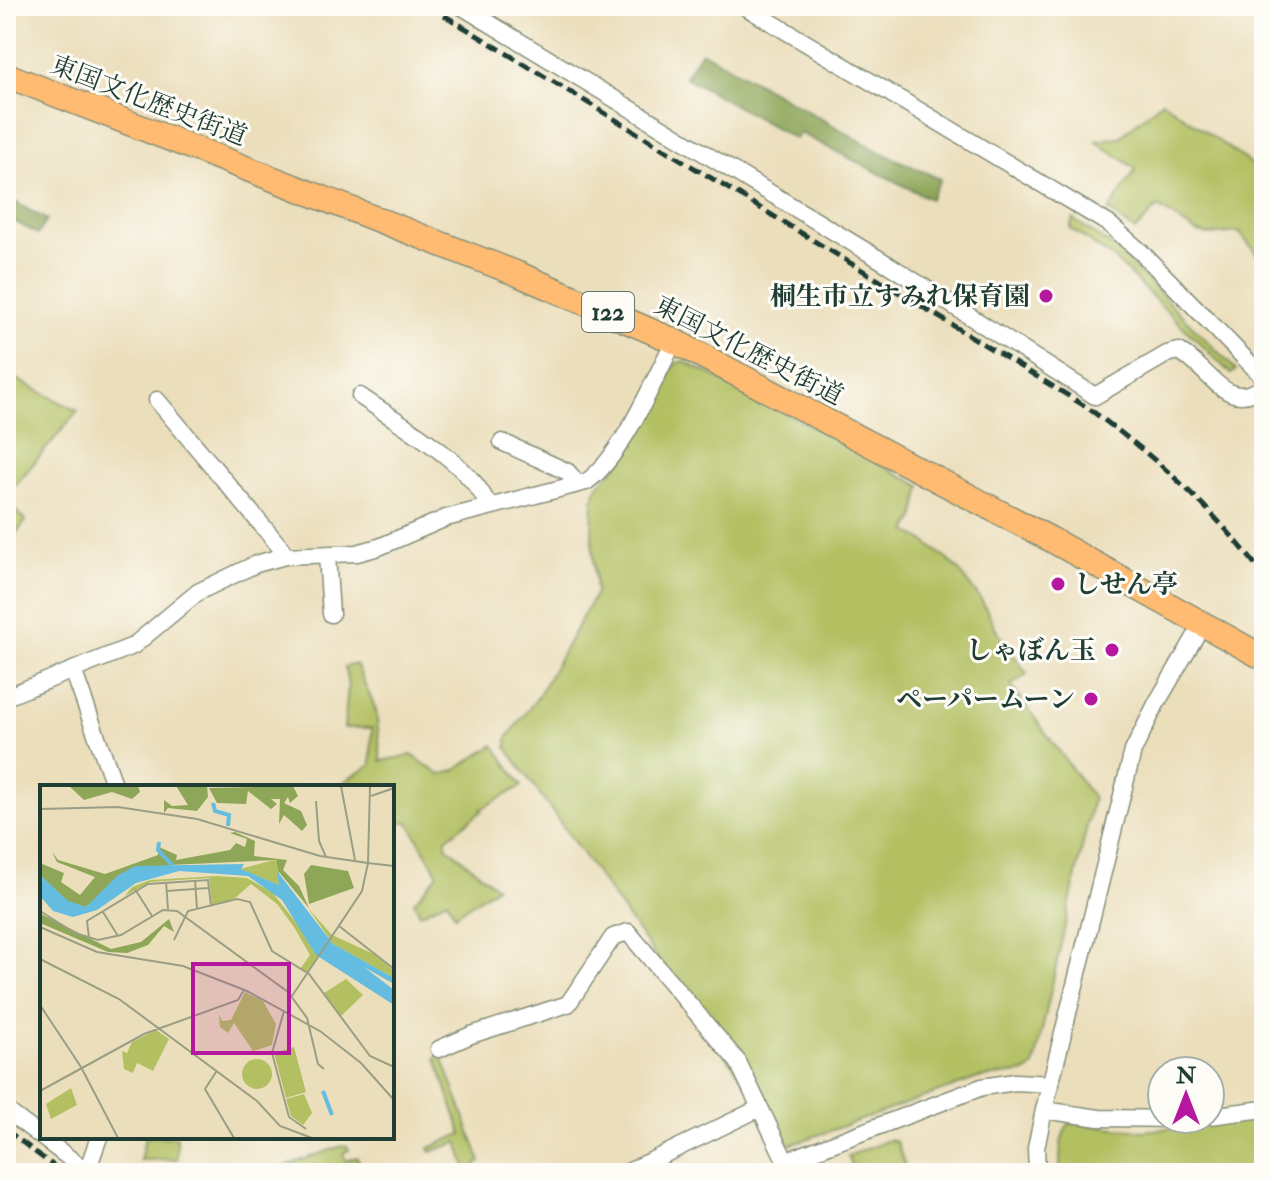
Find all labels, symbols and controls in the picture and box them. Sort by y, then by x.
street label: 東国文化歴史街道 [46,49,251,153]
place label: 桐生市立すみれ保育園 [770,281,1030,313]
marker: 桐生市立すみれ保育園 [1037,287,1055,305]
street label: 東国文化歴史街道 [649,289,848,412]
road number: 122 [582,292,634,332]
place label: しせん亭 [1074,569,1178,601]
marker: しせん亭 [1049,575,1067,593]
place label: しゃぼん玉 [966,635,1096,667]
marker: しゃぼん玉 [1103,641,1121,659]
place label: ペーパームーン [896,684,1075,716]
marker: ペーパームーン [1082,690,1100,708]
inset map [40,785,394,1139]
north arrow [1146,1055,1226,1135]
text: N [1175,1062,1196,1090]

